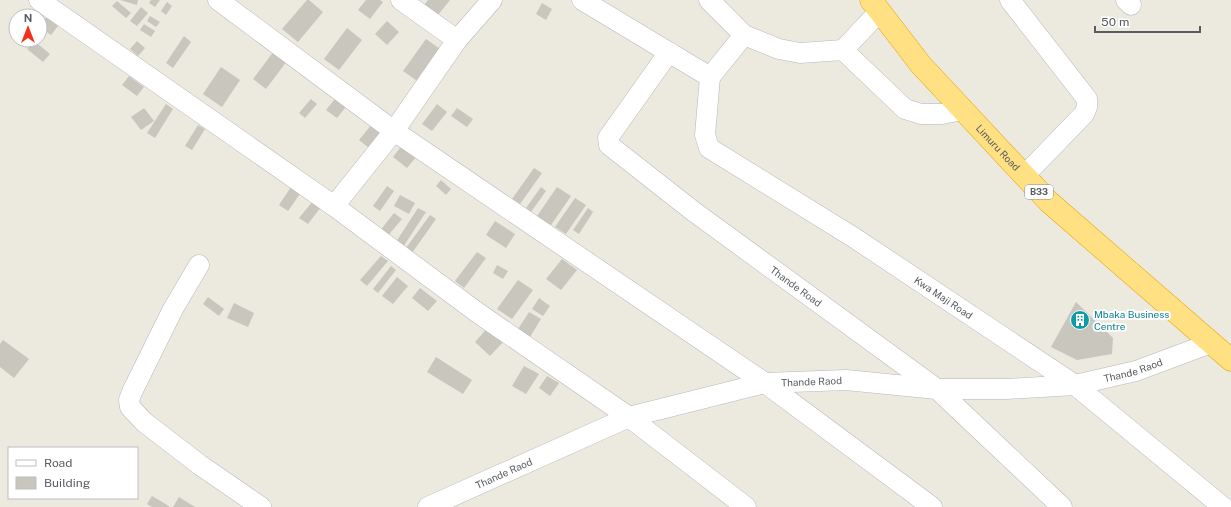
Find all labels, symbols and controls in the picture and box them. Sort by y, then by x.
north arrow [8,8,48,48]
scale bar [1095,8,1200,34]
text: N [24,12,32,24]
text: 50 m [1101,15,1129,29]
street label: Limuru Road [974,122,1023,173]
road number: B33 [1025,185,1053,199]
street label: Thande Road [768,263,824,309]
street label: Kwa Maji Road [912,274,975,321]
place label: Mbaka Business Centre [1094,308,1169,332]
building icon: Mbaka Business Centre [1069,309,1091,331]
street label: Thande Raod [1102,356,1164,384]
street label: Thande Raod [781,374,842,388]
legend [8,447,138,499]
street label: Thande Raod [474,455,534,491]
text: Road [44,456,72,470]
text: Building [44,476,90,490]

